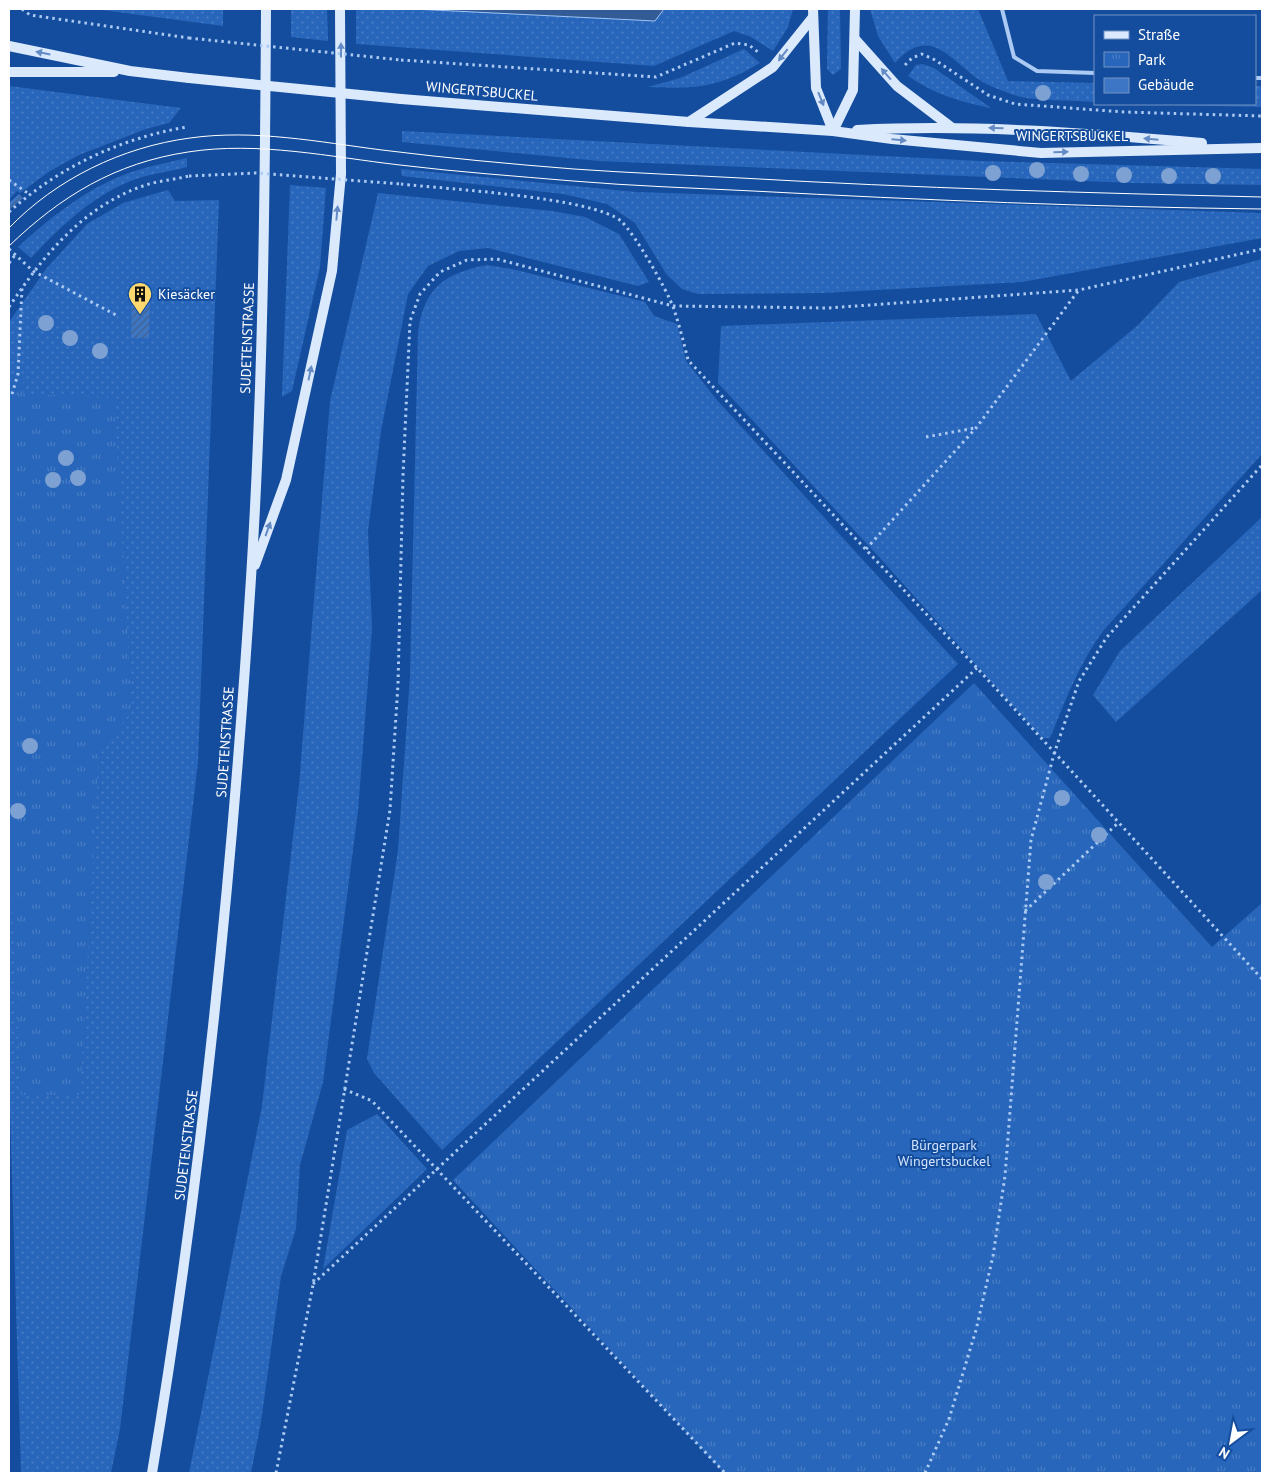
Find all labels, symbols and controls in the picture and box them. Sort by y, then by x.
legend [1094,15,1256,105]
text: Straße [1138,25,1180,44]
one-way arrow [337,42,345,58]
one-way arrow [34,48,50,56]
one-way arrow [777,48,788,61]
text: Park [1138,50,1166,69]
one-way arrow [880,69,892,81]
text: Gebäude [1138,75,1194,94]
street label: WINGERTSBUCKEL [425,77,539,105]
one-way arrow [817,92,825,106]
one-way arrow [988,124,1004,132]
street label: WINGERTSBUCKEL [1016,127,1128,145]
one-way arrow [1142,135,1158,143]
one-way arrow [891,136,907,144]
one-way arrow [1053,148,1069,156]
one-way arrow [333,204,341,220]
building icon: Kiesäcker [127,281,153,315]
street label: SUDETENSTRASSE [236,282,258,394]
place label: Kiesäcker [158,285,215,303]
one-way arrow [306,365,314,380]
one-way arrow [265,522,272,537]
street label: SUDETENSTRASSE [212,686,238,798]
street label: SUDETENSTRASSE [170,1088,202,1202]
park label: Bürgerpark Wingertsbuckel [898,1136,990,1170]
north arrow [1206,1417,1256,1467]
text: N [1215,1443,1233,1463]

